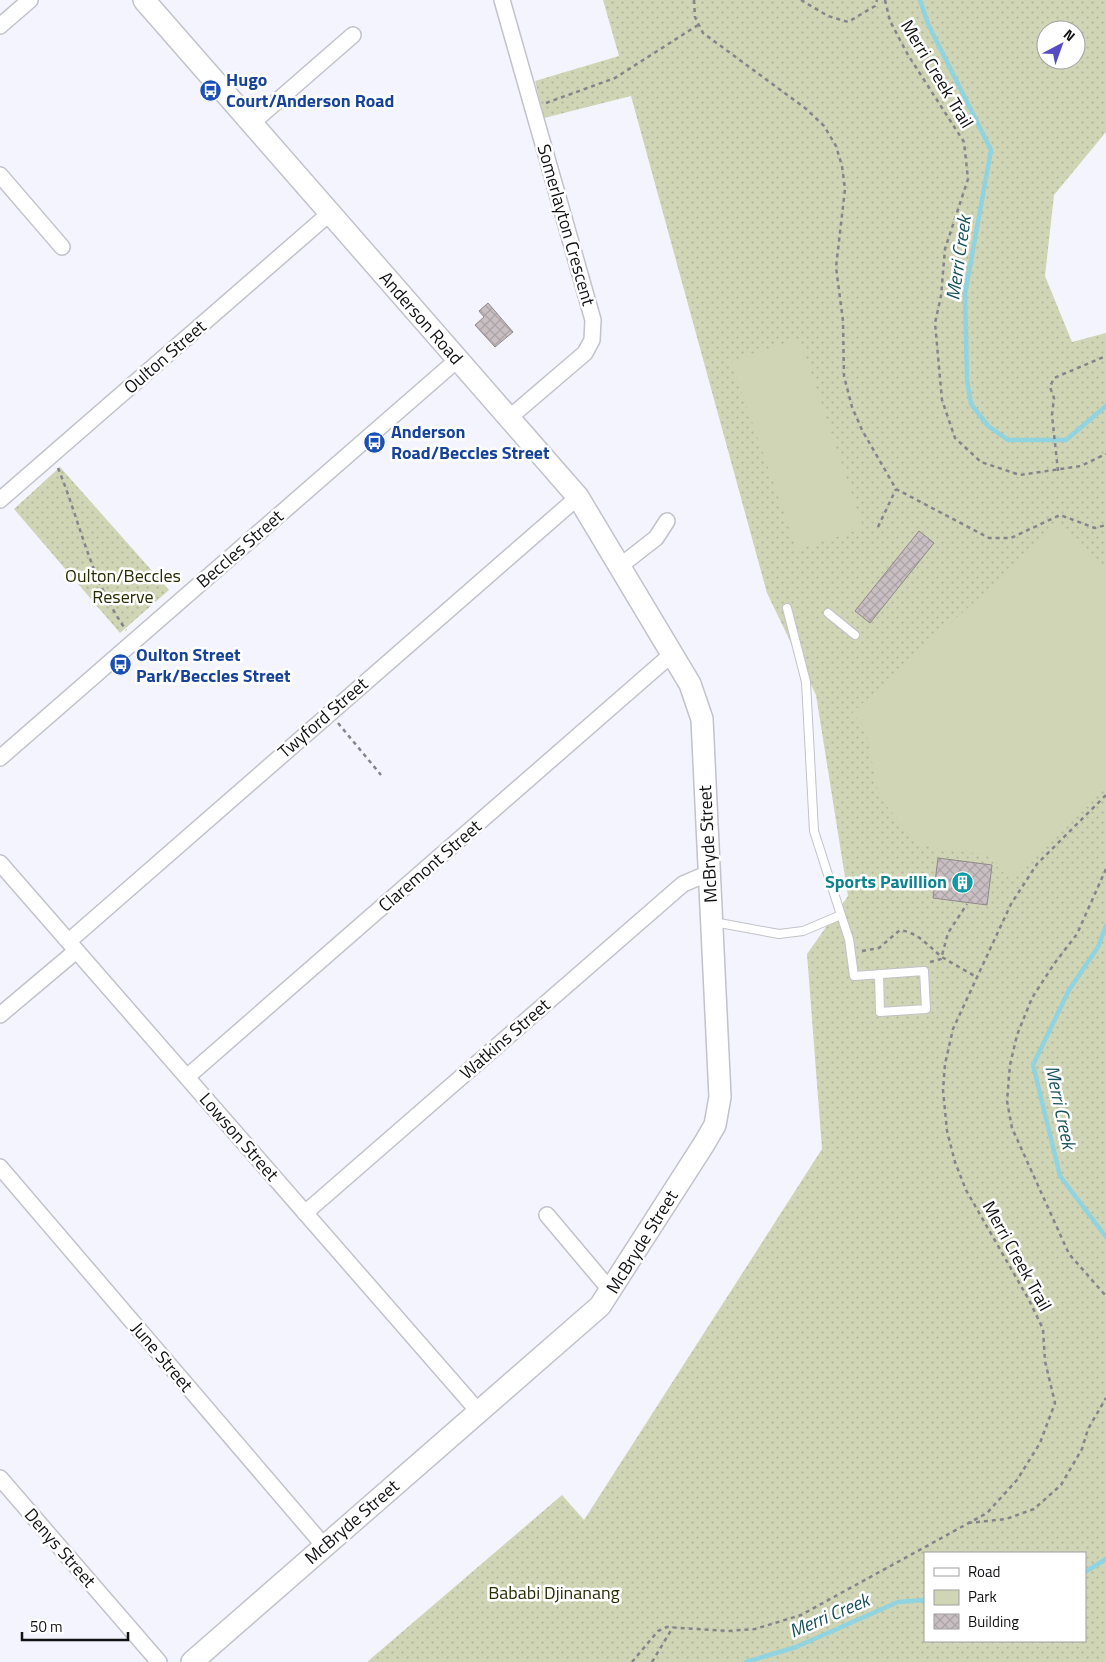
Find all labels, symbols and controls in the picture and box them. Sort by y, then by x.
street label: Merri Creek Trail [894,14,980,133]
north arrow [1036,20,1086,70]
text: N [1059,24,1080,46]
place label: Hugo Court/Anderson Road [226,66,394,114]
bus stop icon: Hugo Court/Anderson Road [198,78,222,102]
street label: Somerlayton Crescent [531,141,603,309]
water label: Merri Creek [937,211,978,302]
street label: Anderson Road [373,265,470,370]
street label: Oulton Street [118,313,212,400]
place label: Anderson Road/Beccles Street [391,418,550,466]
bus stop icon: Anderson Road/Beccles Street [363,430,387,454]
street label: Beccles Street [190,503,290,594]
park label: Oulton/Beccles Reserve [65,562,181,610]
place label: Oulton Street Park/Beccles Street [136,641,291,689]
bus stop icon: Oulton Street Park/Beccles Street [108,653,132,677]
street label: Twyford Street [272,670,374,764]
street label: McBryde Street [691,784,724,904]
street label: Claremont Street [372,813,488,918]
place label: Sports Pavillion [825,868,947,895]
building icon: Sports Pavillion [951,870,975,894]
street label: Watkins Street [454,991,556,1086]
water label: Merri Creek [1038,1062,1085,1154]
street label: Lowson Street [193,1086,286,1187]
street label: McBryde Street [599,1184,685,1299]
street label: Merri Creek Trail [976,1196,1059,1316]
street label: June Street [125,1316,200,1398]
street label: McBryde Street [298,1472,405,1570]
street label: Denys Street [18,1502,103,1594]
legend [924,1552,1086,1642]
text: Road [968,1560,1000,1583]
park label: Bababi Djinanang [488,1579,620,1606]
water label: Merri Creek [784,1584,876,1644]
text: Park [968,1585,997,1608]
scale bar [22,1610,129,1642]
text: Building [968,1610,1019,1633]
text: 50 m [30,1615,63,1638]

